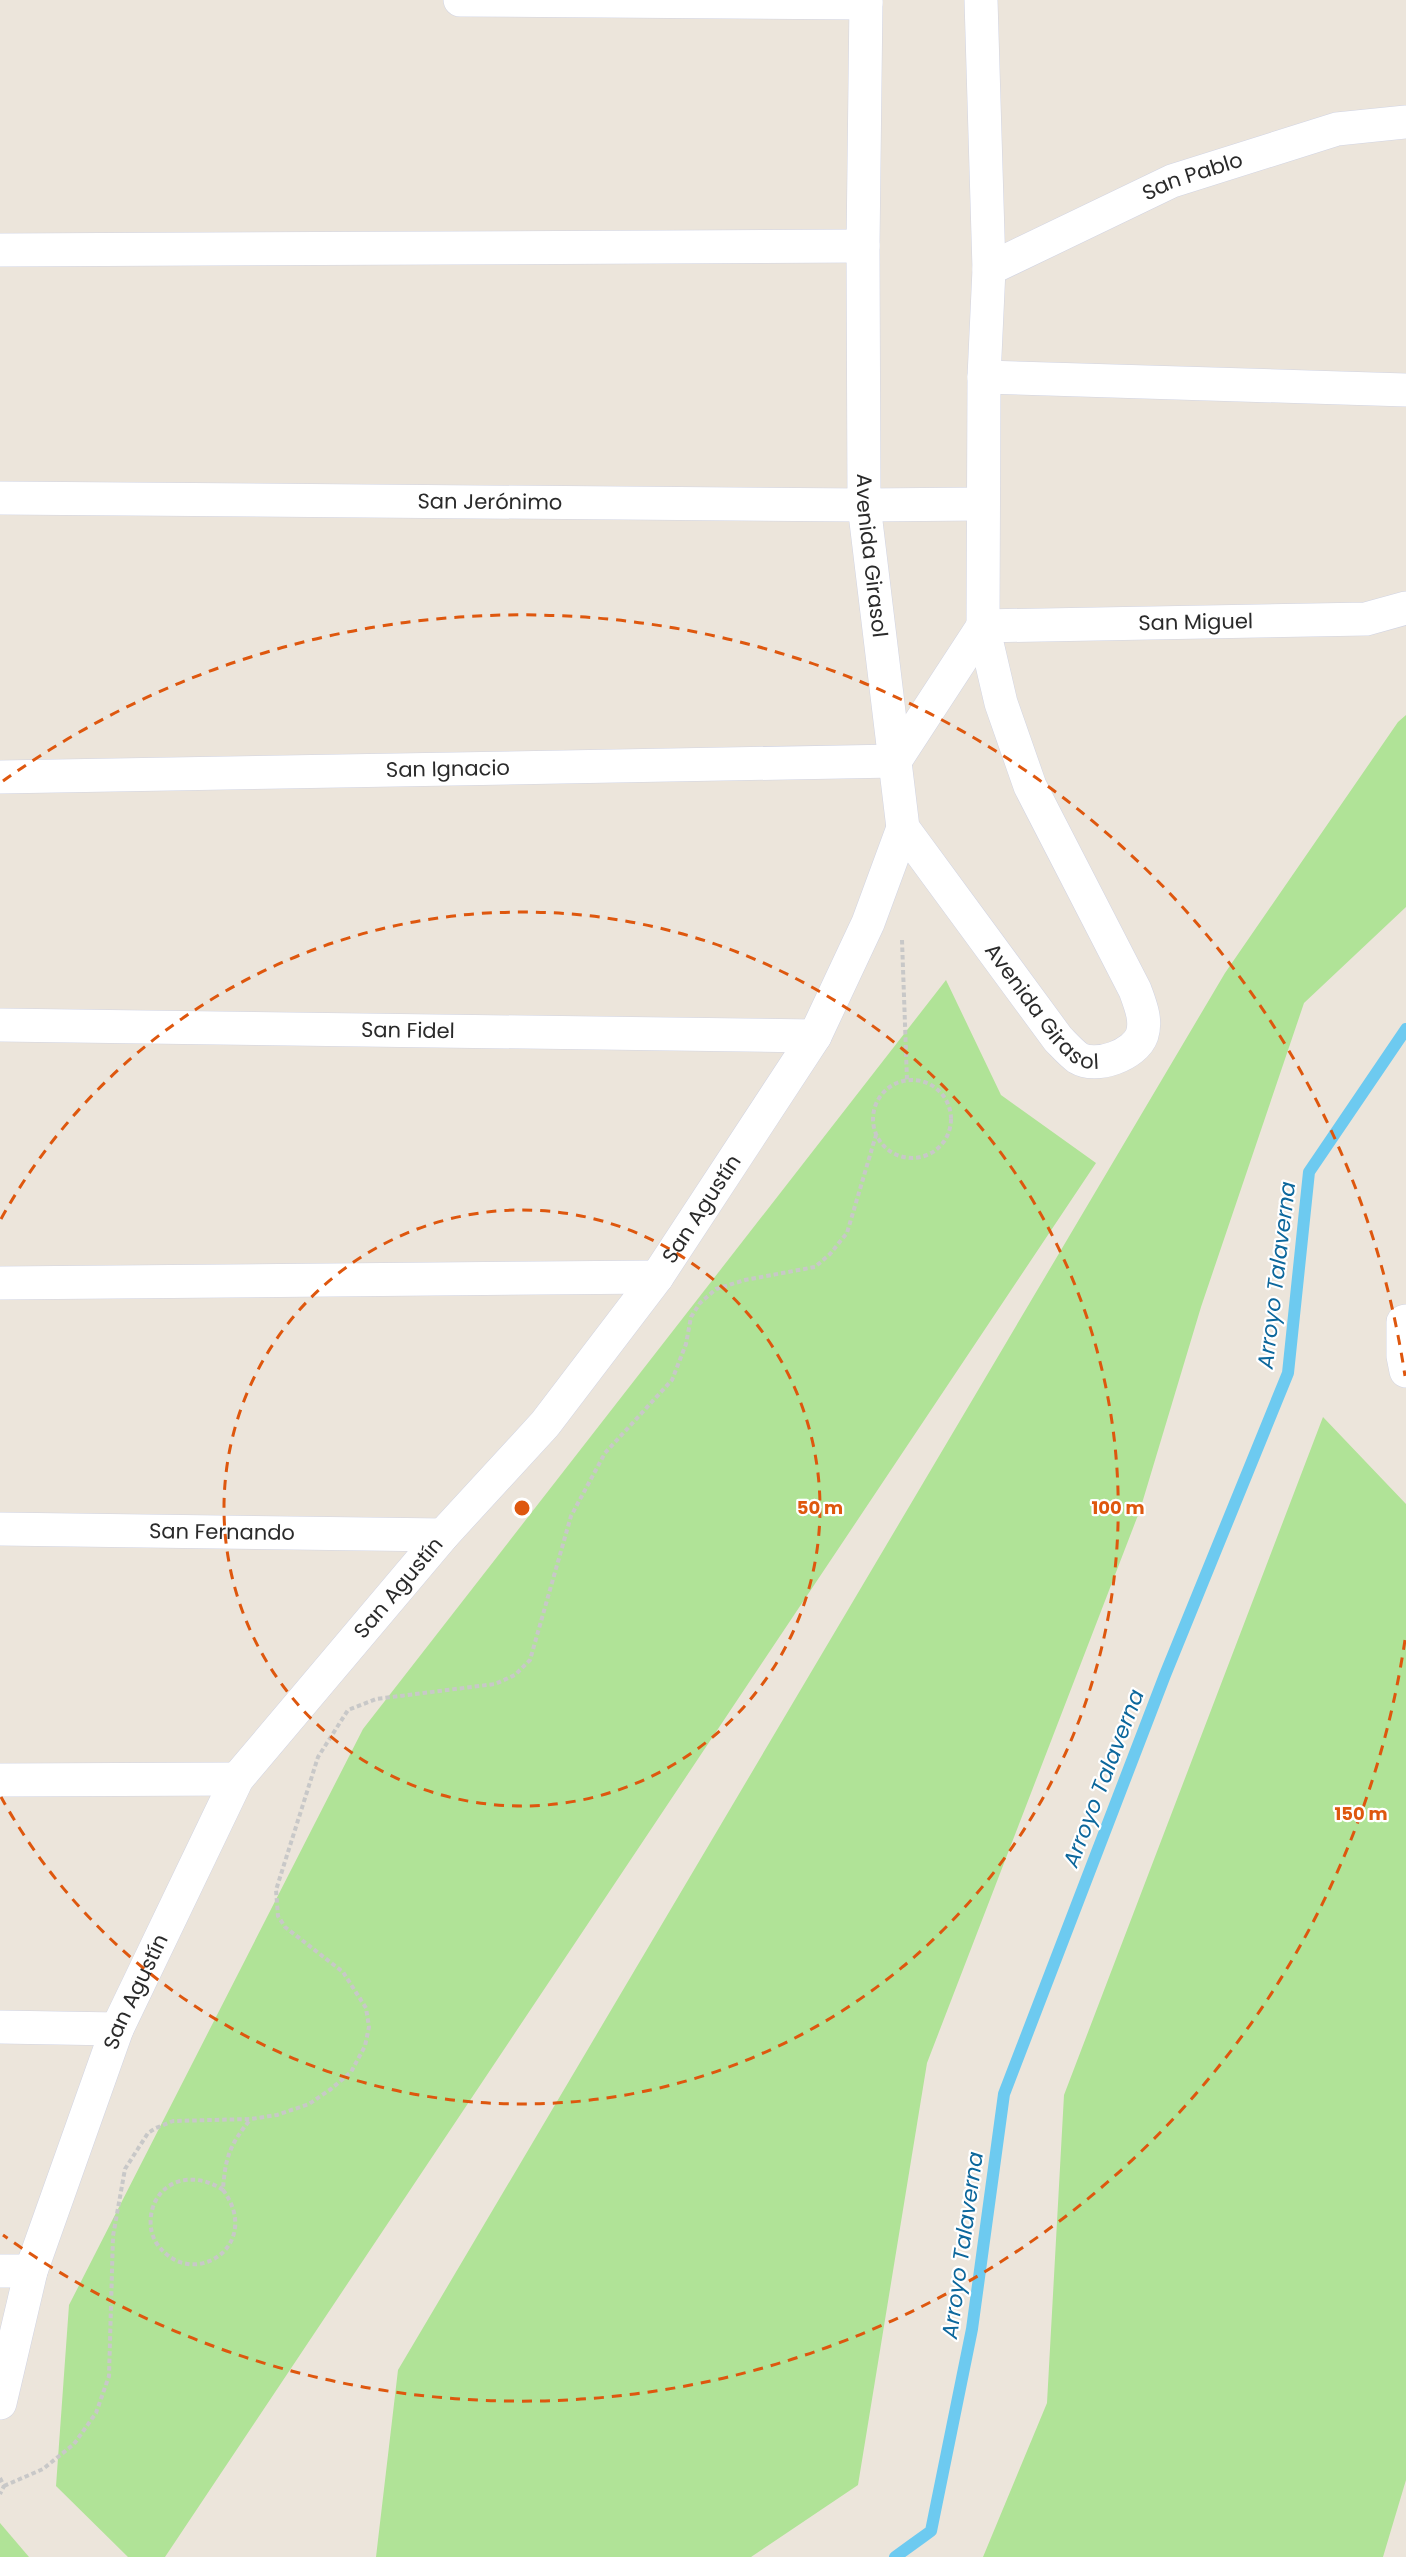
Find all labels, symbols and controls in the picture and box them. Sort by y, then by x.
street label: San Pablo [1137,145,1246,207]
street label: Avenida Girasol [849,474,895,639]
street label: San Jerónimo [417,486,562,517]
street label: San Miguel [1138,606,1253,637]
street label: San Ignacio [386,753,510,784]
street label: Avenida Girasol [978,937,1100,1076]
street label: San Fidel [361,1015,455,1045]
street label: San Agustín [655,1149,748,1269]
water label: Arroyo Talaverna [1250,1179,1303,1372]
text: 50 m [797,1495,843,1520]
text: 100 m [1091,1495,1145,1520]
centre of rings [512,1498,532,1518]
street label: San Fernando [149,1516,295,1547]
street label: San Agustín [347,1530,449,1644]
water label: Arroyo Talaverna [1055,1684,1152,1873]
text: 150 m [1334,1801,1388,1826]
street label: San Agustín [96,1929,175,2053]
water label: Arroyo Talaverna [934,2149,991,2342]

